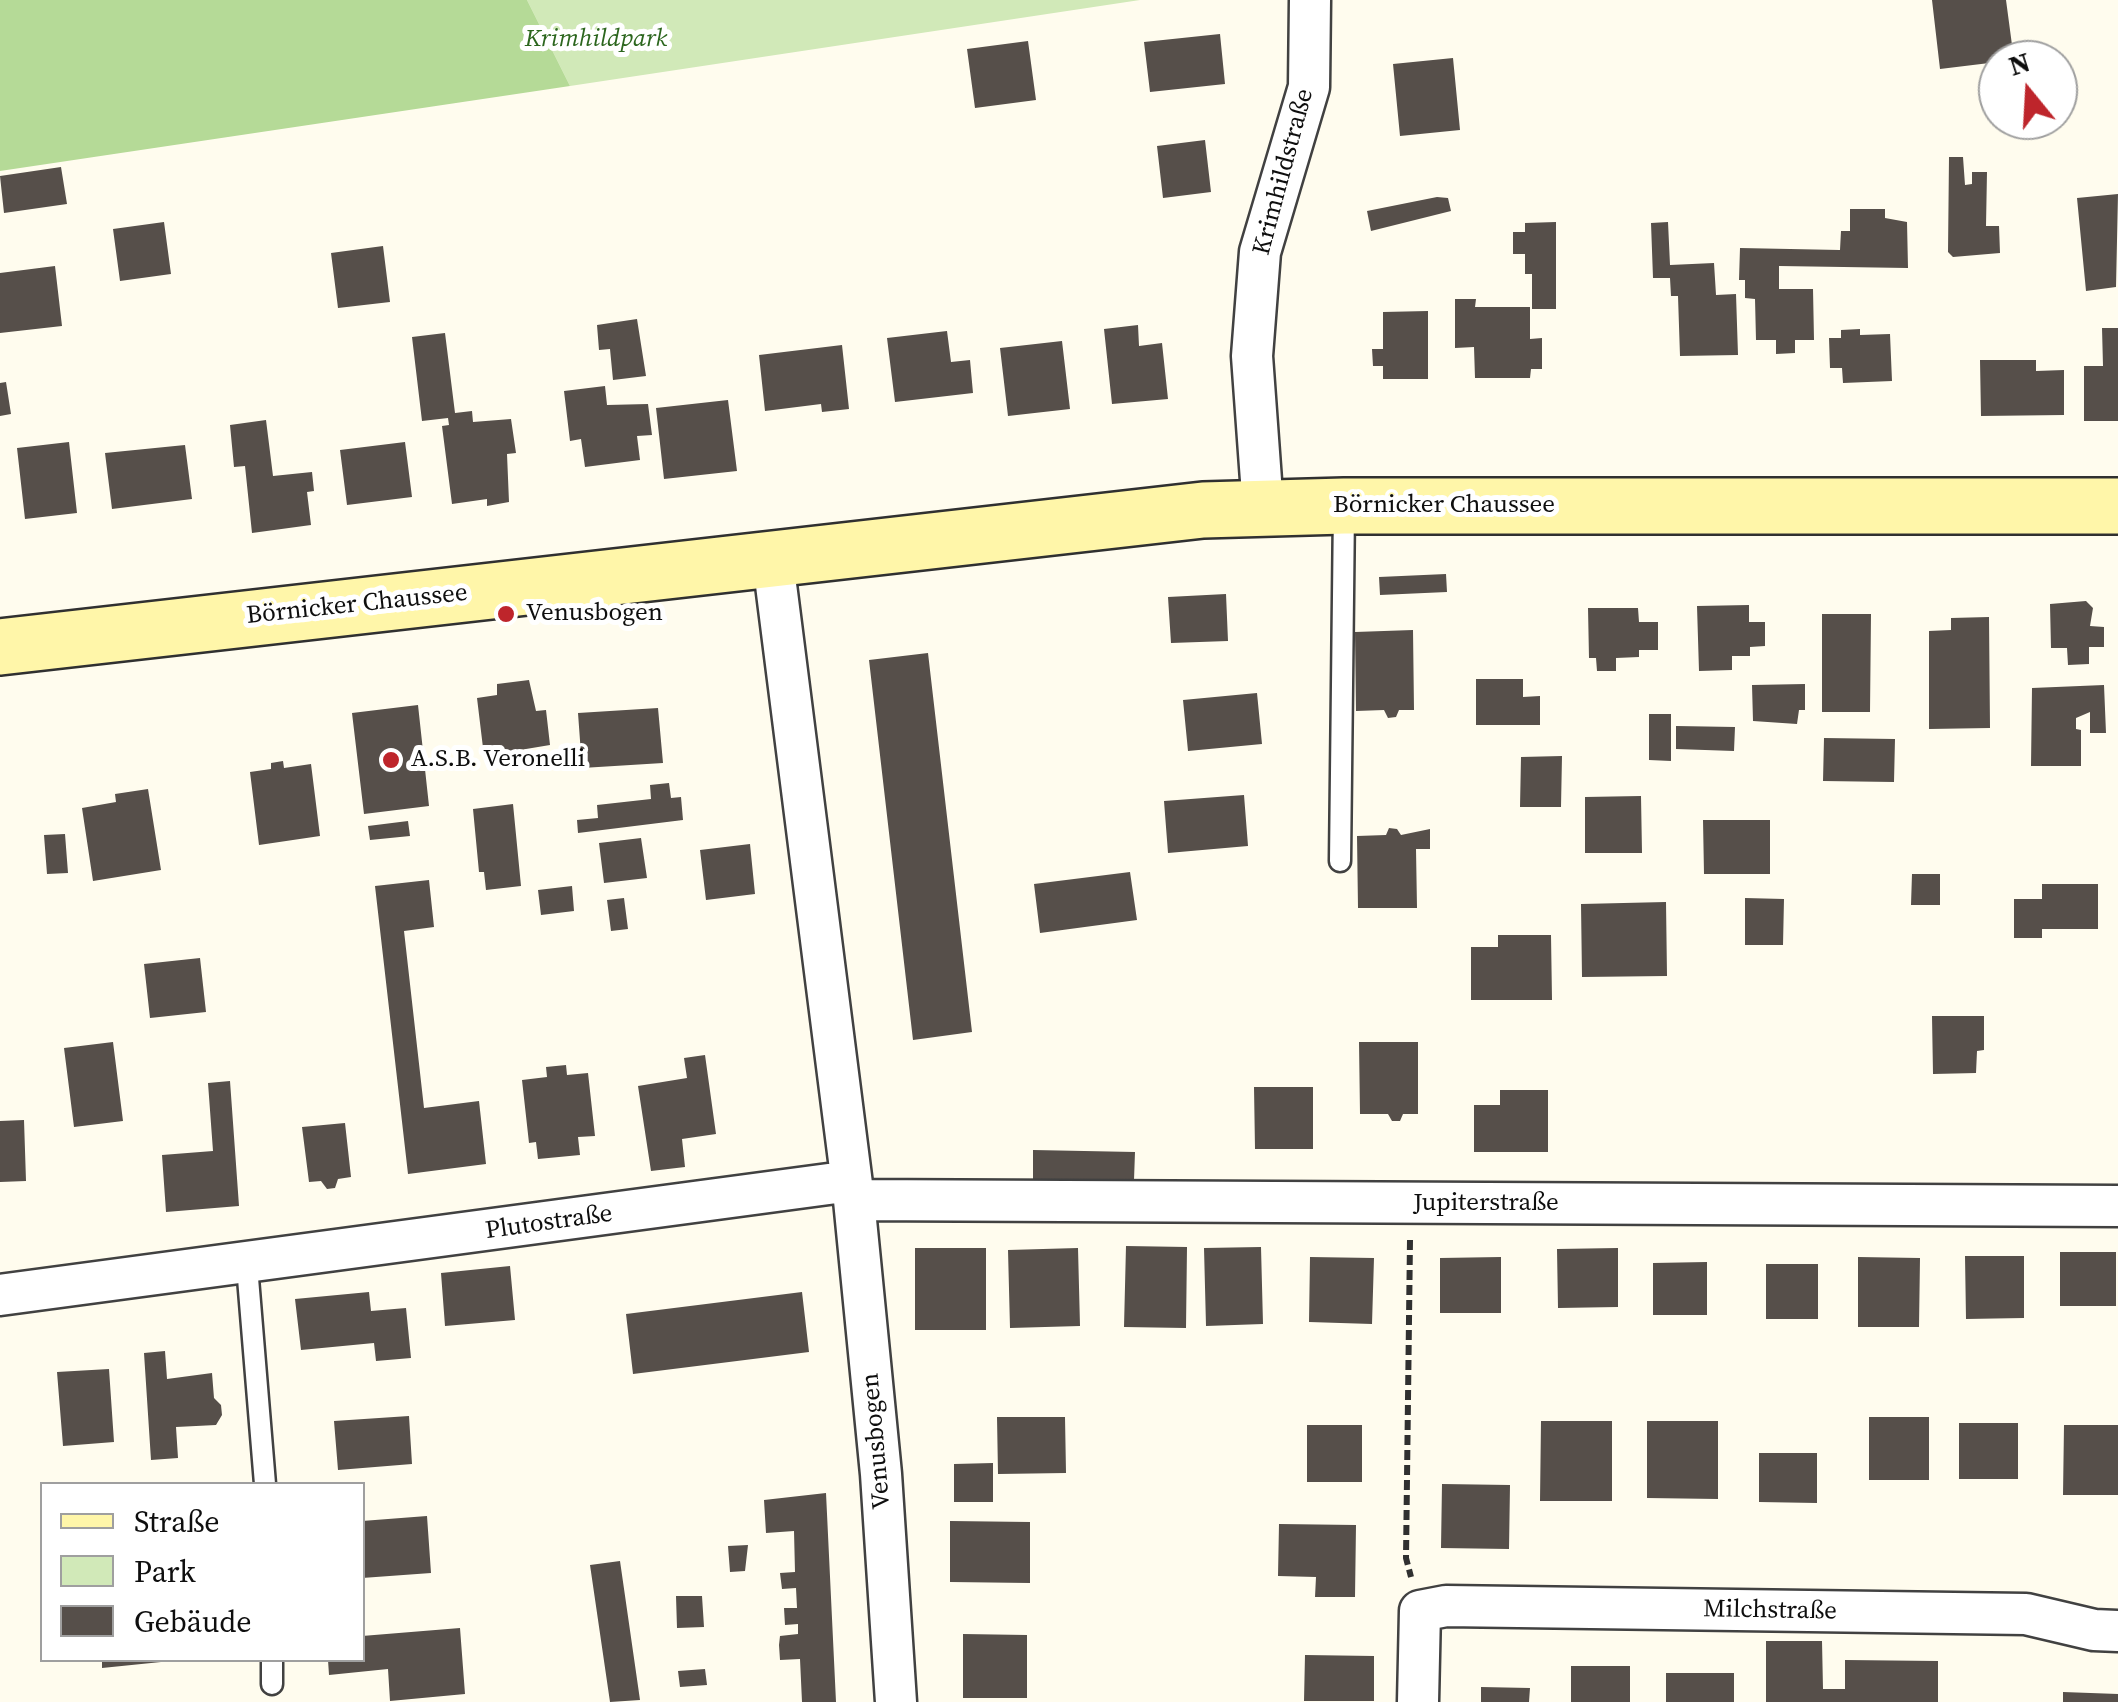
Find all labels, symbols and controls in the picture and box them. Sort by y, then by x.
park label: Krimhildpark [525,25,667,55]
north arrow [1978,40,2078,140]
text: N [2004,42,2035,85]
street label: Krimhildstraße [1247,86,1321,258]
street label: Börnicker Chaussee [1333,491,1555,521]
street label: Börnicker Chaussee [245,578,469,632]
place label: Venusbogen [526,599,663,629]
marker: Venusbogen [495,603,517,625]
place label: A.S.B. Veronelli [411,745,585,775]
marker: A.S.B. Veronelli [380,749,402,771]
street label: Jupiterstraße [1413,1189,1559,1219]
street label: Plutostraße [484,1199,614,1247]
street label: Venusbogen [856,1372,898,1510]
legend [40,1482,365,1662]
text: Straße [134,1501,220,1542]
text: Park [134,1551,196,1592]
street label: Milchstraße [1703,1595,1837,1627]
text: Gebäude [134,1601,252,1642]

